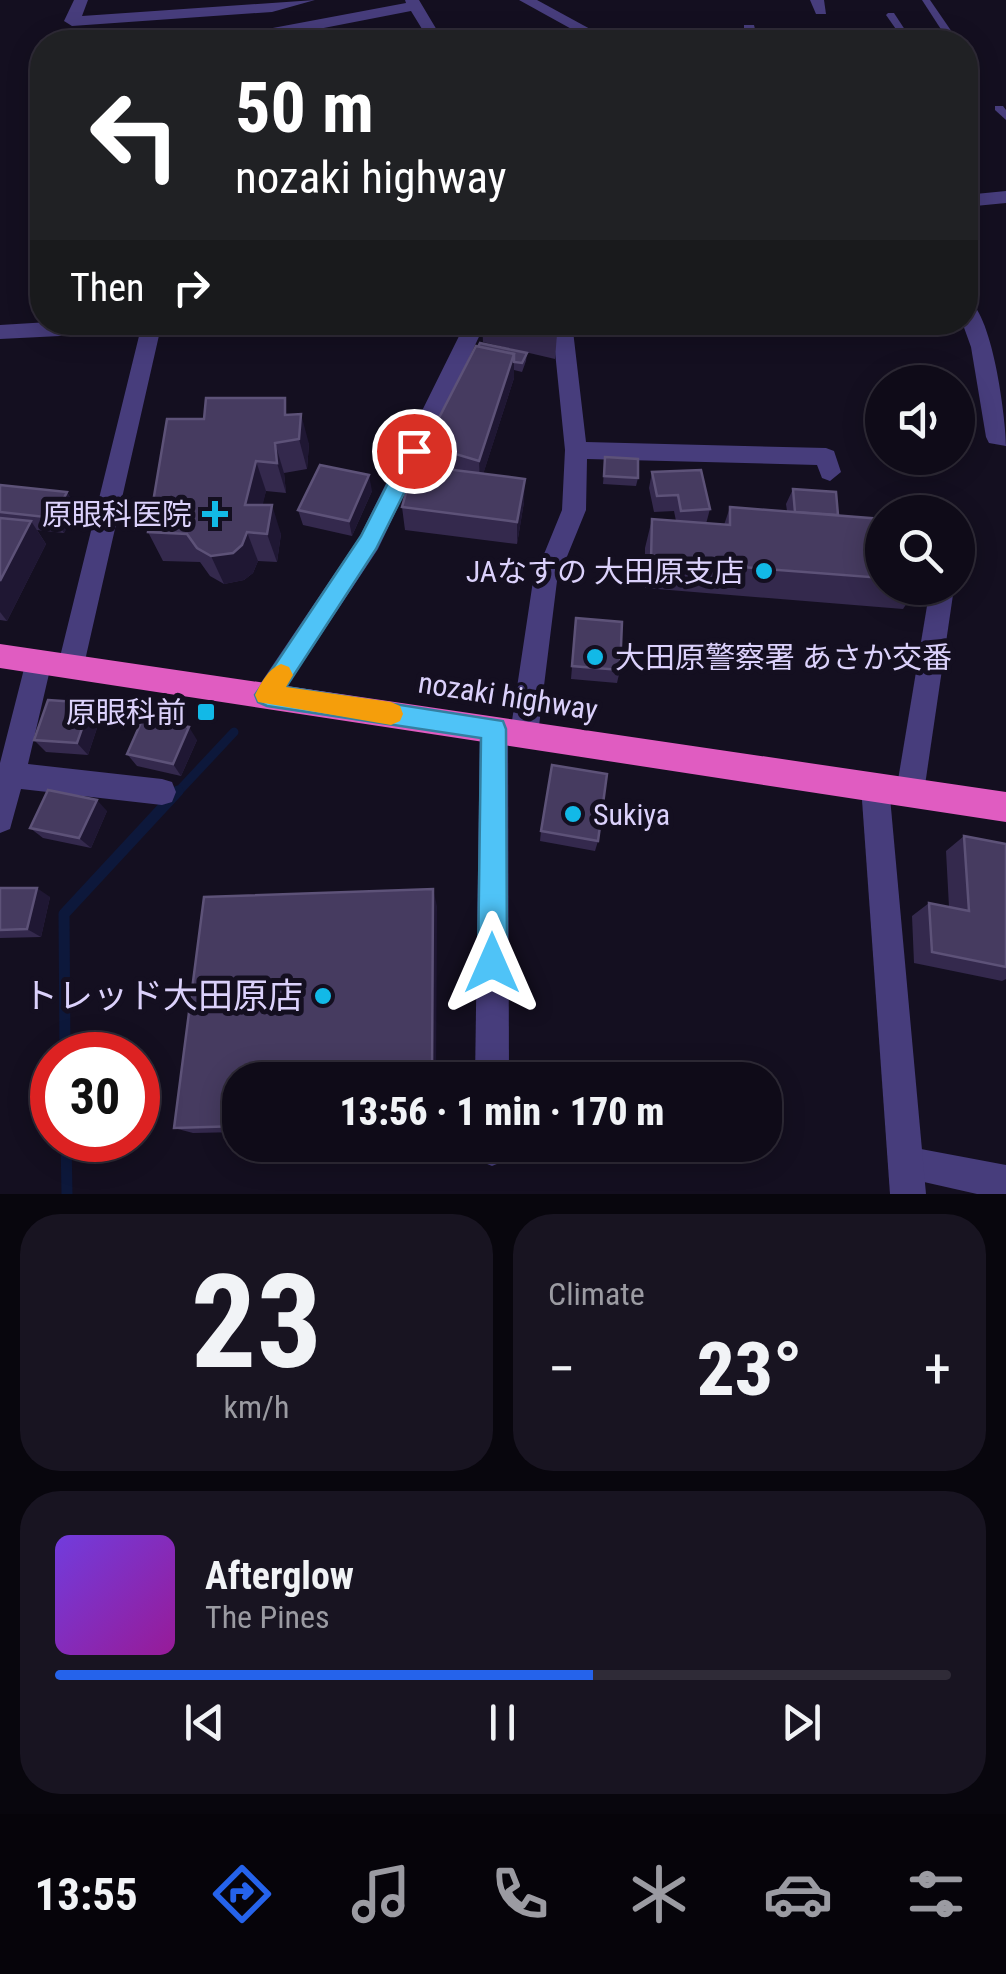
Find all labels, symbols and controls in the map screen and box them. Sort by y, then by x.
text: 50 m [235,67,374,149]
icon: left [70,70,200,200]
text: nozaki highway [235,151,506,204]
icon: right [164,260,219,315]
text: Then [70,266,144,310]
map controls [865,365,975,605]
button: sound [865,365,975,475]
pin [372,409,457,494]
icon: arrive [387,424,442,479]
button: search [865,495,975,605]
place label: 原眼科医院 [42,497,192,532]
marker: 原眼科医院 [202,501,228,527]
place label: JAなすの 大田原支店 [466,554,744,589]
marker: JAなすの 大田原支店 [753,560,775,582]
place label: 大田原警察署 あさか交番 [615,640,952,675]
marker: 大田原警察署 あさか交番 [584,646,606,668]
street label: nozaki highway [416,665,600,727]
place label: 原眼科前 [66,695,186,730]
marker: 原眼科前 [195,701,217,723]
place label: Sukiya [593,797,670,832]
marker: Sukiya [562,803,584,825]
position arrow [440,911,544,1015]
place label: トレッド大田原店 [23,976,303,1017]
marker: トレッド大田原店 [312,985,334,1007]
speed limit sign: 30 [30,1032,160,1162]
text: 13:56 · 1 min · 170 m [340,1090,664,1134]
text: 23 [191,1246,322,1399]
text: Climate [548,1275,645,1313]
text: 23° [697,1325,802,1413]
text: − [548,1337,576,1401]
text: + [924,1337,951,1401]
text: km/h [224,1388,289,1426]
text: Afterglow [205,1554,354,1598]
text: The Pines [205,1598,330,1636]
icon: previous [177,1695,232,1750]
icon: pause [475,1695,530,1750]
icon: next [774,1695,829,1750]
icon: directions [207,1859,277,1929]
icon: music [346,1859,416,1929]
icon: phone [485,1859,555,1929]
icon: climate [624,1859,694,1929]
icon: car [763,1859,833,1929]
icon: filters [901,1859,971,1929]
text: 13:55 [34,1868,138,1921]

